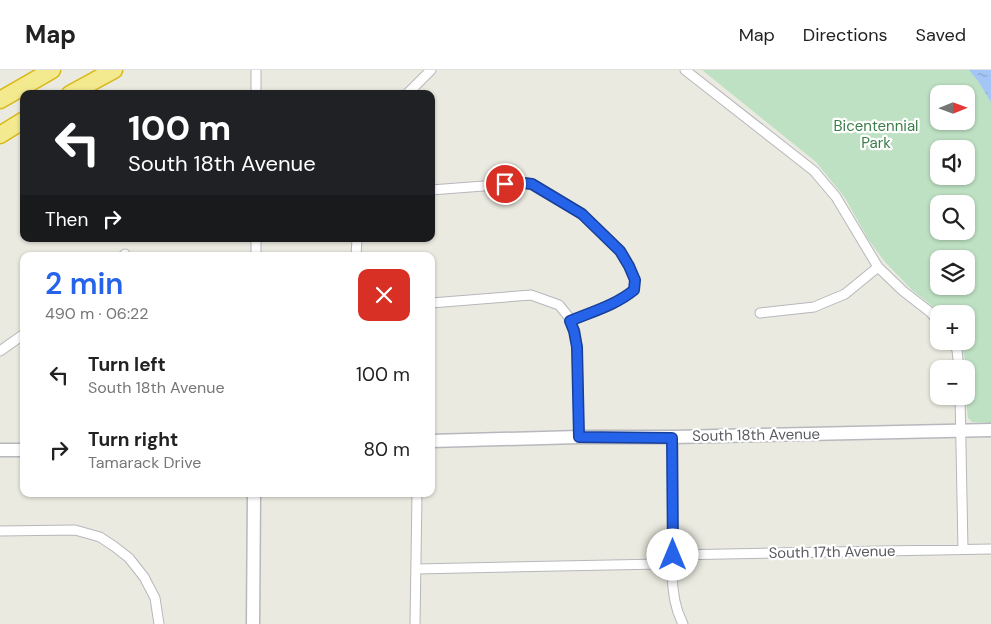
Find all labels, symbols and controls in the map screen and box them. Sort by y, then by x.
text: Map [25,19,76,50]
text: Map [739,23,775,47]
text: Directions [803,23,888,47]
text: Saved [916,23,966,47]
north arrow [930,85,975,130]
map controls [930,85,975,405]
text: 100 m [128,105,231,151]
icon: left [45,110,110,175]
park label: Bicentennial Park [834,116,918,153]
button: sound [930,140,975,185]
text: South 18th Avenue [128,149,316,178]
pin [484,163,526,205]
icon: arrive [491,170,519,198]
button: search [930,195,975,240]
icon: right [98,205,126,233]
text: Then [45,207,88,232]
button: layers [930,250,975,295]
text: 2 min [45,264,123,303]
button: close [358,269,410,321]
text: 490 m · 06:22 [45,303,149,324]
button: + [930,305,975,350]
text: Turn left [88,352,166,377]
button: − [930,360,975,405]
icon: left [45,361,73,389]
text: 100 m [356,362,410,387]
text: South 18th Avenue [88,377,224,398]
street label: South 18th Avenue [692,424,820,446]
text: Turn right [88,427,178,452]
icon: right [45,436,73,464]
text: 80 m [363,437,410,462]
text: Tamarack Drive [88,452,201,473]
position arrow [646,528,698,580]
street label: South 17th Avenue [768,541,896,563]

